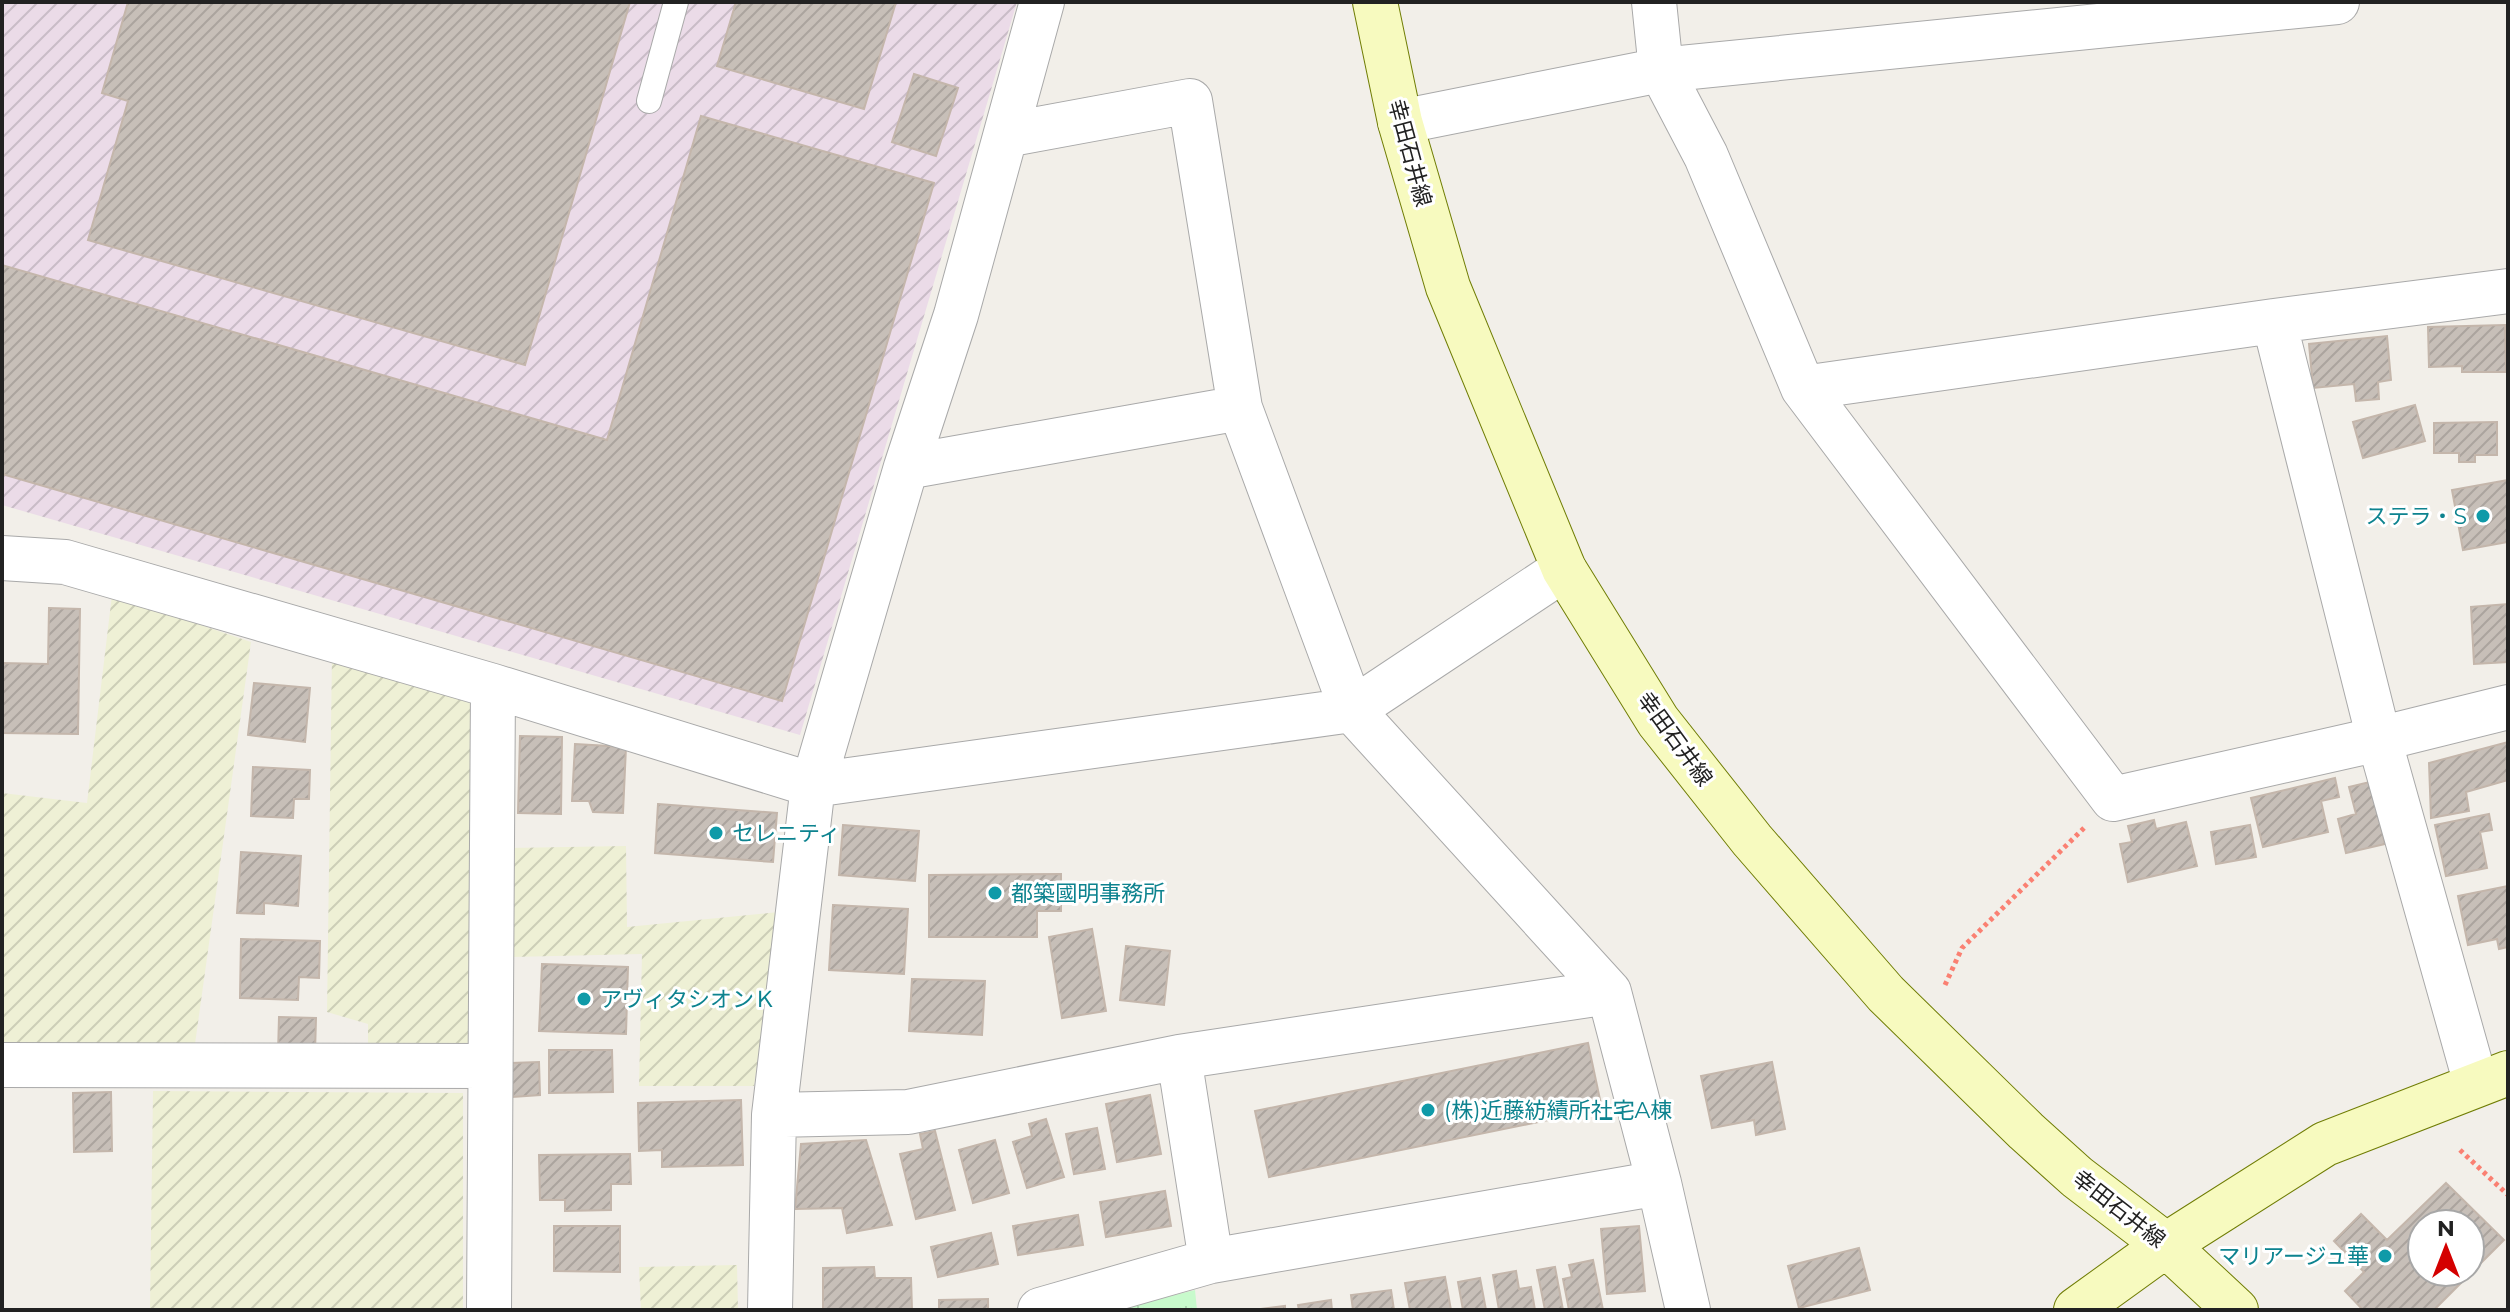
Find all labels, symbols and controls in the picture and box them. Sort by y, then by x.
street label: 幸田石井線 [1383,96,1437,210]
place label: ステラ・S [2365,503,2467,530]
marker: ステラ・S [2474,507,2492,525]
street label: 幸田石井線 [1632,687,1718,791]
place label: セレニティ [732,820,841,847]
marker: セレニティ [707,824,725,842]
place label: 都築國明事務所 [1011,880,1165,907]
marker: 都築國明事務所 [986,884,1004,902]
place label: アヴィタシオンＫ [600,986,776,1013]
marker: アヴィタシオンＫ [575,990,593,1008]
place label: (株)近藤紡績所社宅A棟 [1444,1097,1672,1124]
marker: (株)近藤紡績所社宅A棟 [1419,1101,1437,1119]
street label: 幸田石井線 [2067,1164,2171,1254]
north arrow [2406,1208,2486,1288]
text: N [2437,1215,2455,1242]
place label: マリアージュ華 [2218,1243,2369,1270]
marker: マリアージュ華 [2376,1247,2394,1265]

